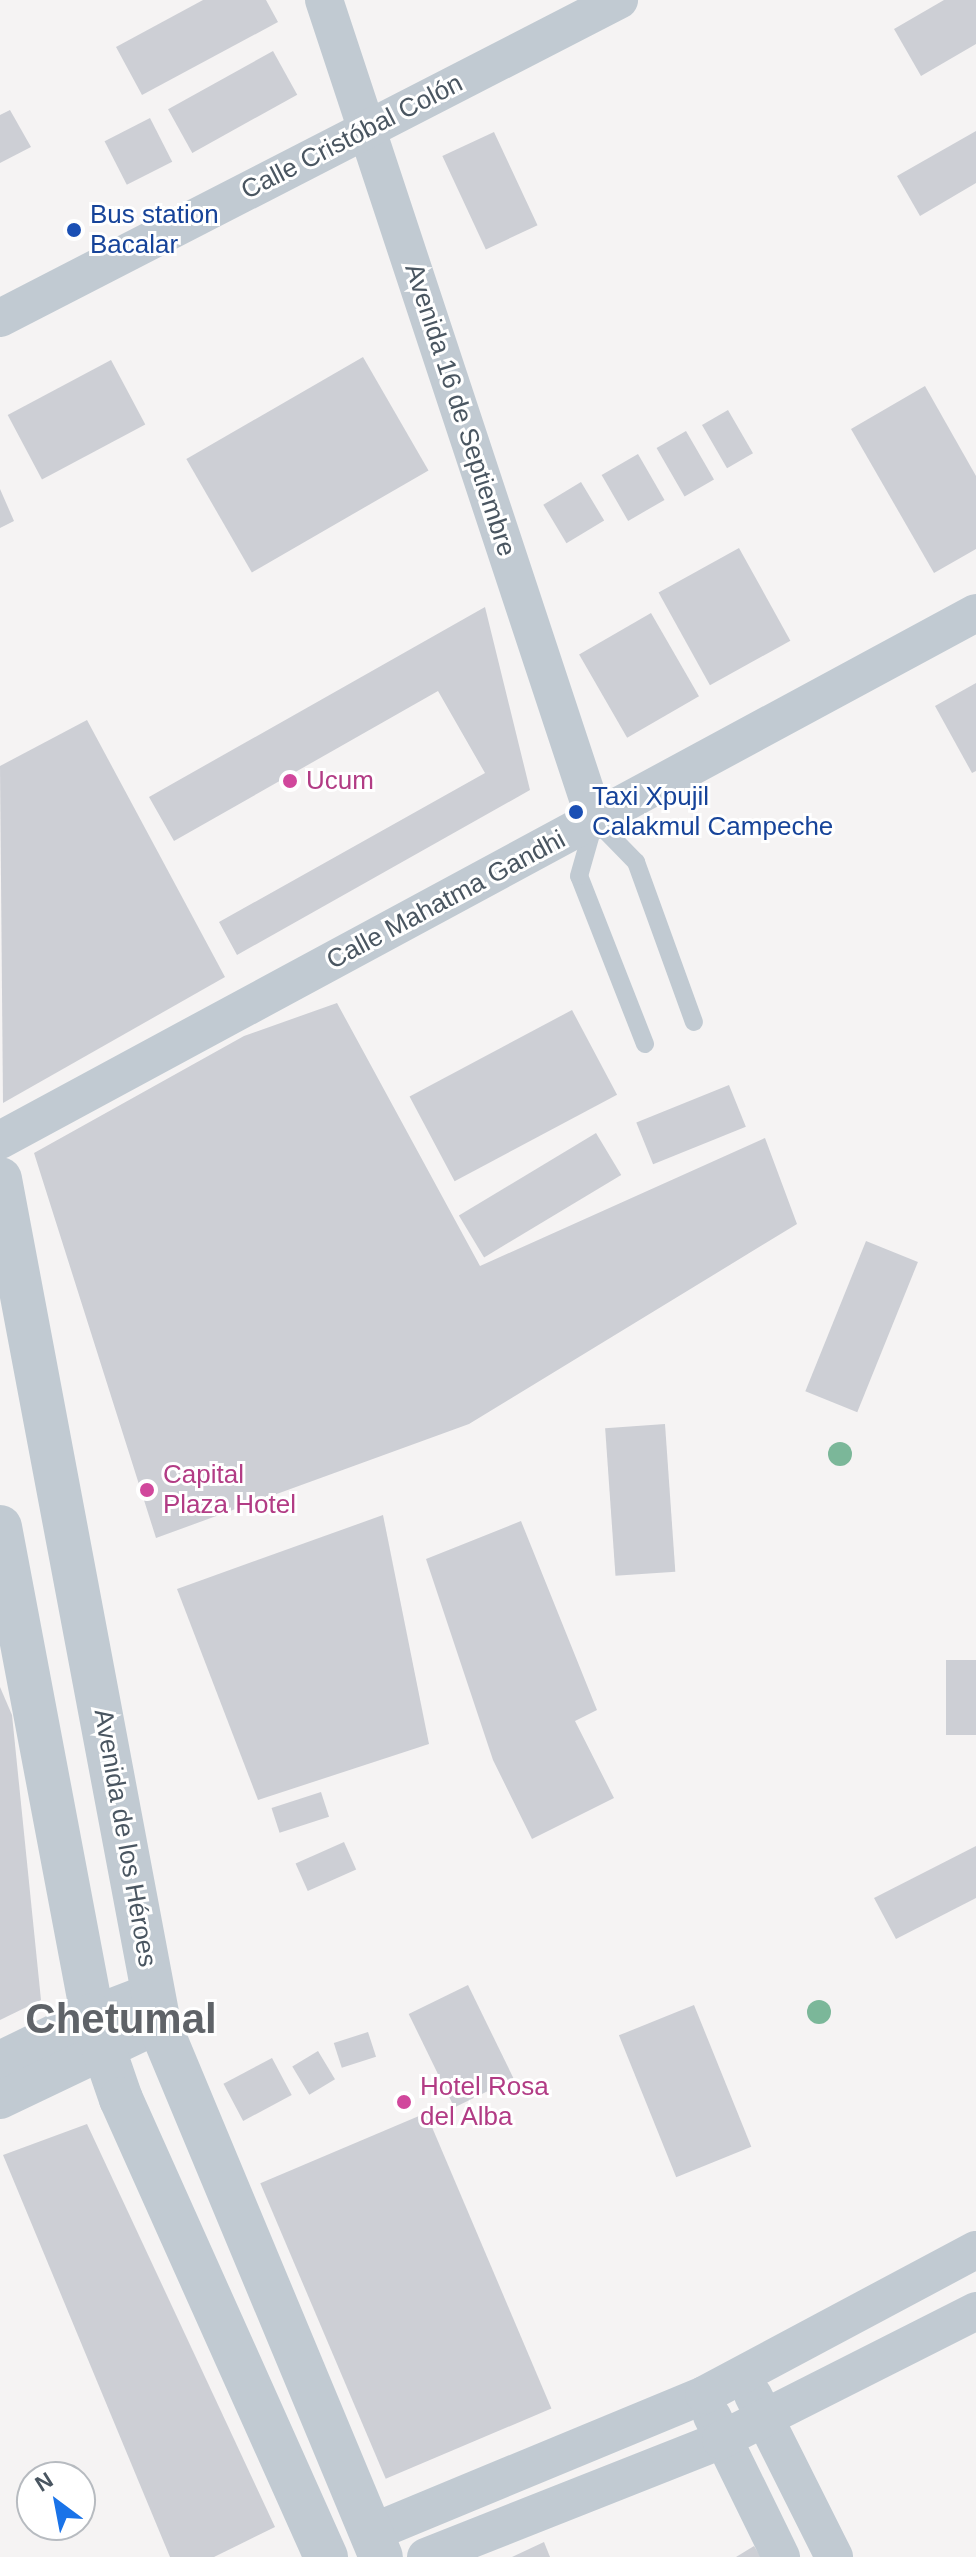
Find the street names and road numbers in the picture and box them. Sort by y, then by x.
street label: Calle Cristóbal Colón [236,68,468,206]
street label: Avenida 16 de Septiembre [398,260,522,560]
street label: Calle Mahatma Gandhi [321,824,571,976]
street label: Avenida de los Héroes [87,1707,163,1969]

